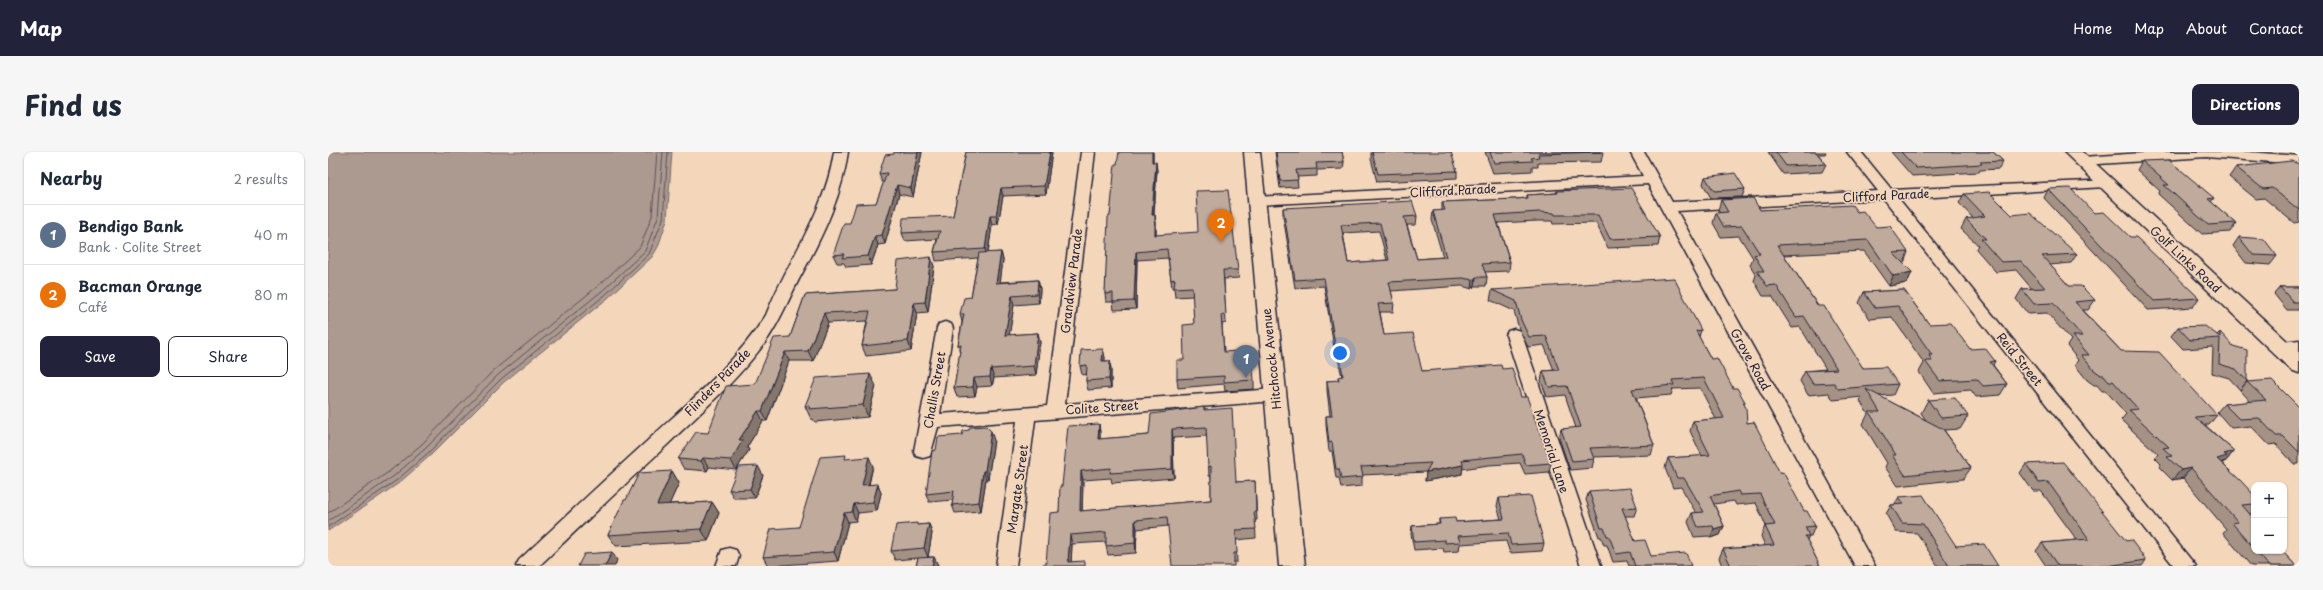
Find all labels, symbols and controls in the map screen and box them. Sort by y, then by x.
text: Map [20,14,62,42]
text: Home [2073,18,2112,39]
text: Map [2134,18,2164,39]
text: About [2186,18,2227,39]
text: Contact [2249,18,2303,39]
text: Find us [24,83,122,126]
button: Directions [2192,84,2299,125]
text: Nearby [40,165,102,191]
text: 2 results [234,169,288,188]
street label: Clifford Parade [1409,179,1497,201]
street label: Clifford Parade [1842,184,1930,206]
pin: 2 [1208,209,1234,242]
text: Bendigo Bank [78,214,183,237]
street label: Golf Links Road [2146,221,2226,297]
text: 1 [50,225,56,244]
text: 40 m [254,225,288,244]
street label: Grandview Parade [1056,227,1086,335]
text: Bank · Colite Street [78,237,201,256]
text: Bacman Orange [78,274,202,297]
text: 2 [48,285,58,304]
text: 80 m [254,285,288,304]
text: Café [78,297,107,316]
street label: Hitchcock Avenue [1257,307,1285,410]
street label: Grove Road [1727,325,1775,393]
street label: Reid Street [1993,328,2047,390]
button: Save [40,336,160,377]
button: Share [168,336,288,377]
your location [1330,343,1350,363]
street label: Flinders Parade [680,344,754,420]
pin: 1 [1233,345,1259,378]
street label: Challis Street [918,350,950,430]
street label: Colite Street [1065,395,1139,419]
street label: Memorial Lane [1530,407,1574,496]
street label: Margate Street [1002,443,1032,535]
map controls [2251,482,2287,554]
button: + [2251,482,2287,518]
button: − [2251,518,2287,554]

